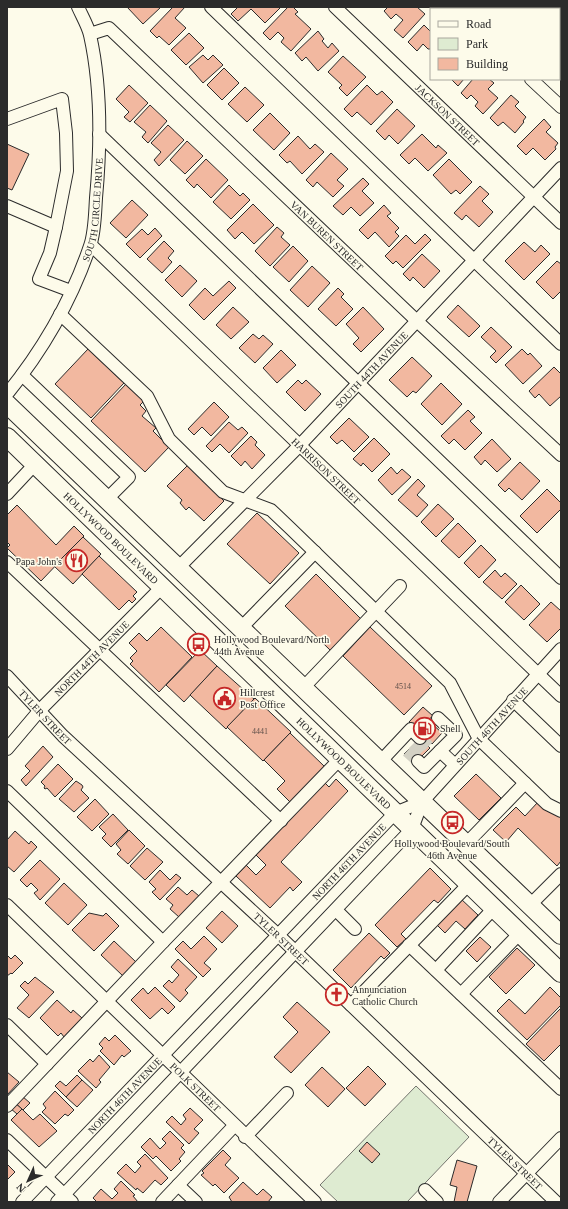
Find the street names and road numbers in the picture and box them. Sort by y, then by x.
street label: JACKSON STREET [413,82,482,148]
street label: SOUTH CIRCLE DRIVE [80,158,105,263]
street label: VAN BUREN STREET [288,199,365,273]
street label: SOUTH 44TH AVENUE [333,329,410,410]
street label: HARRISON STREET [289,436,362,506]
street label: HOLLYWOOD BOULEVARD [61,490,160,586]
street label: NORTH 44TH AVENUE [52,619,131,699]
street label: SOUTH 46TH AVENUE [454,685,530,767]
street label: TYLER STREET [16,687,73,747]
street label: HOLLYWOOD BOULEVARD [294,715,393,812]
street label: NORTH 46TH AVENUE [310,821,388,902]
street label: TYLER STREET [251,910,311,967]
street label: NORTH 46TH AVENUE [86,1055,164,1136]
street label: POLK STREET [168,1061,223,1114]
street label: TYLER STREET [485,1135,544,1192]

